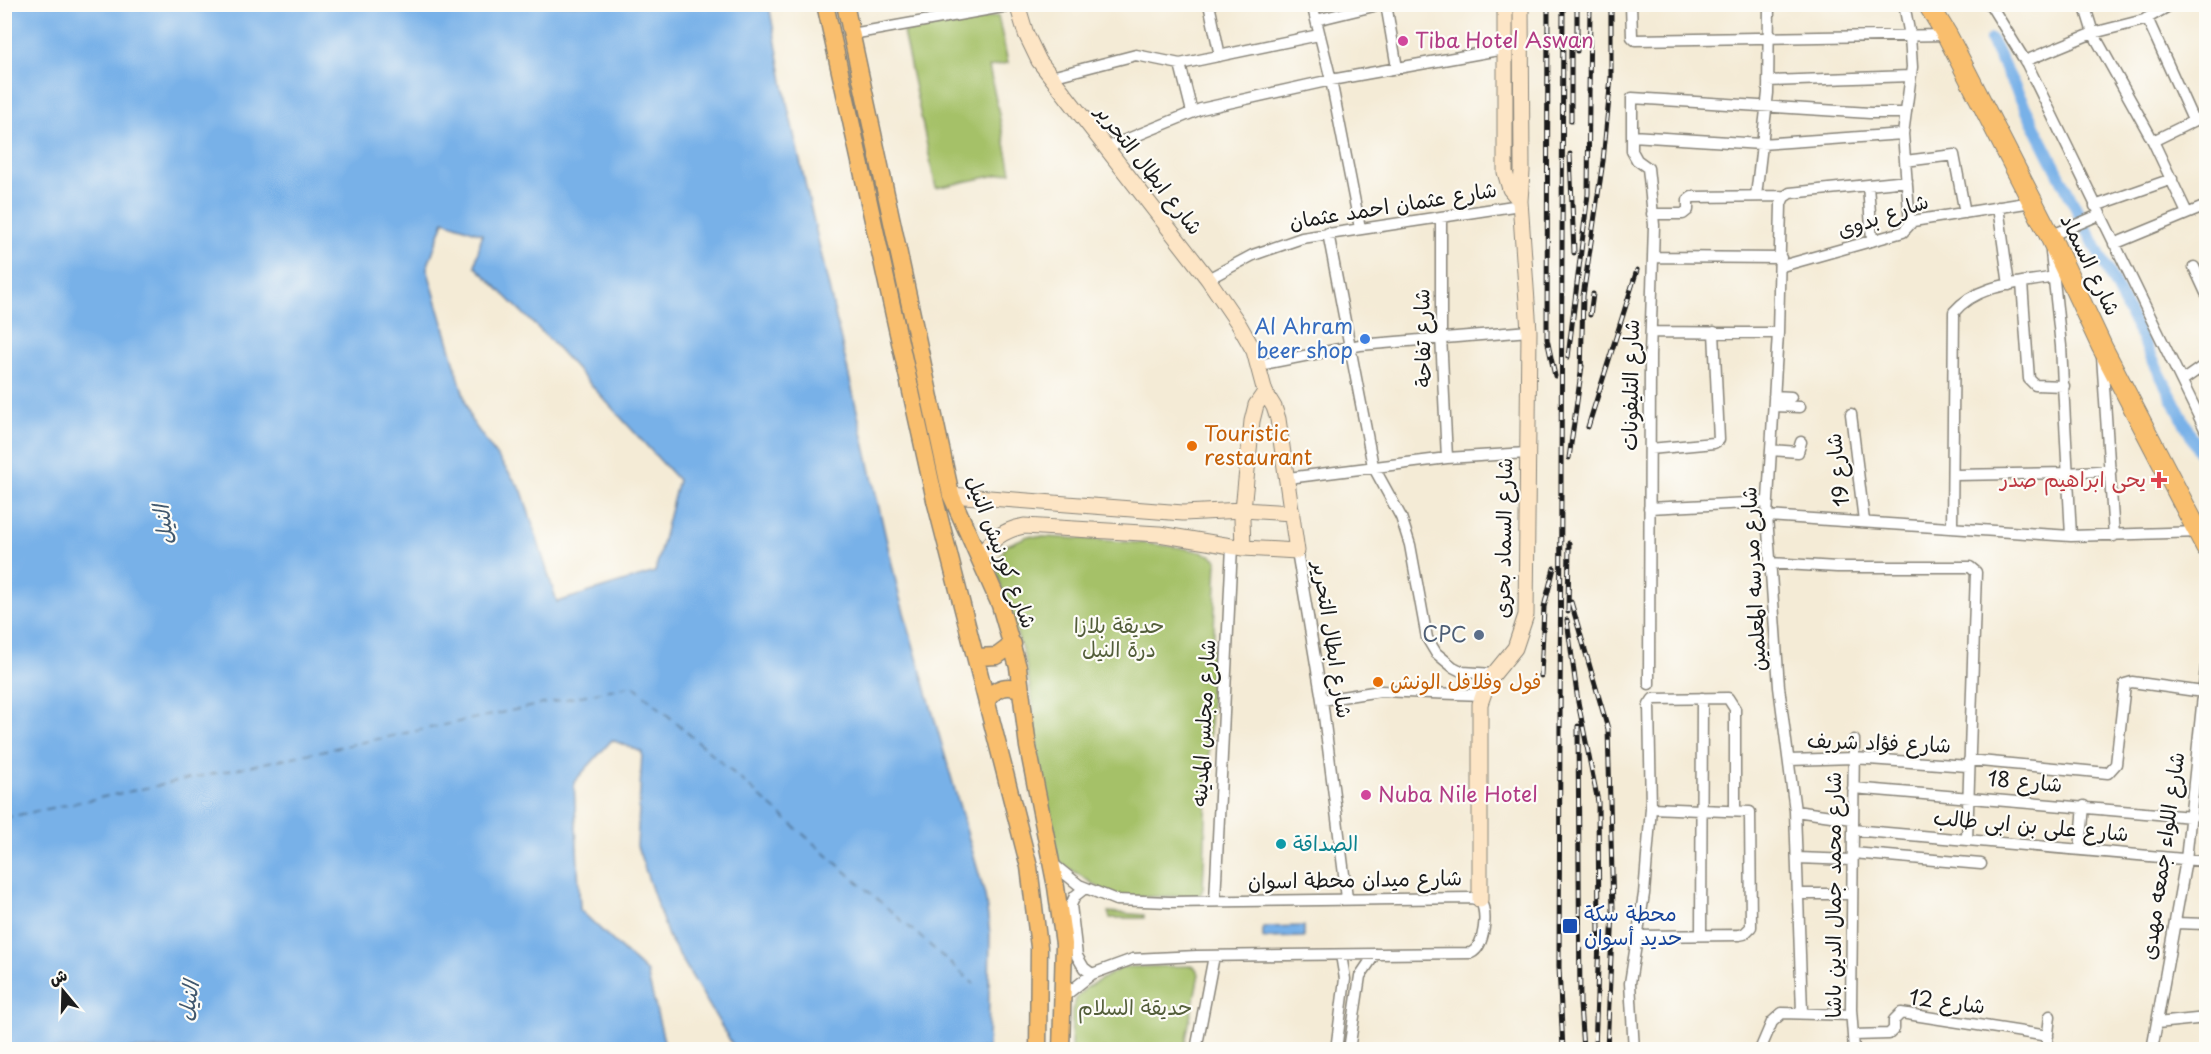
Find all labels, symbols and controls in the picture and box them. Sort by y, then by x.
place label: Tiba Hotel Aswan [1415,23,1594,55]
marker: Tiba Hotel Aswan [1396,34,1410,48]
street label: شارع ابطال التحرير [1087,95,1212,242]
street label: شارع عثمان احمد عثمان [1286,172,1499,237]
street label: شارع بدوى [1832,184,1933,246]
street label: شارع السماد [2053,208,2130,321]
street label: شارع تفاحة [1404,288,1439,388]
place label: Al Ahram beer shop [1254,309,1353,365]
street label: شارع التليفونات [1612,319,1647,451]
marker: Al Ahram beer shop [1358,332,1372,346]
place label: Touristic restaurant [1204,416,1312,472]
street label: شارع 19 [1816,431,1857,509]
marker: Touristic restaurant [1185,439,1199,453]
street label: شارع السماد بحرى [1485,457,1520,619]
place label: يحى ابراهيم صدر [1998,462,2146,496]
street label: شارع كورنيش النيل [958,470,1047,633]
marker: يحى ابراهيم صدر [2150,471,2168,489]
street label: شارع مدرسه المعلمين [1731,486,1774,672]
water label: النيل [142,501,180,547]
street label: شارع ابطال التحرير [1304,557,1362,720]
park label: حديقة بلازا درة النيل [1074,608,1164,664]
place label: CPC [1422,617,1467,649]
marker: CPC [1472,628,1486,642]
street label: شارع مجلس المدينه [1182,638,1223,808]
place label: فول وفلافل الونش [1390,664,1541,696]
marker: فول وفلافل الونش [1371,675,1385,689]
street label: شارع فؤاد شريف [1806,722,1952,761]
street label: شارع اللواء جمعه مهدى [2131,750,2192,962]
street label: شارع 18 [1986,761,2064,800]
street label: شارع محمد جمال الدين باشا [1816,772,1849,1018]
place label: Nuba Nile Hotel [1378,777,1538,809]
marker: Nuba Nile Hotel [1359,788,1373,802]
street label: شارع على بن ابى طالب [1932,800,2130,849]
place label: الصداقة [1293,826,1358,858]
marker: الصداقة [1274,837,1288,851]
street label: شارع ميدان محطة اسوان [1248,860,1462,897]
place label: محطة سكة حديد أسوان [1584,896,1682,952]
marker: محطة سكة حديد أسوان [1561,917,1579,935]
north arrow [33,961,93,1021]
text: ش [46,962,70,990]
water label: النيل [167,976,207,1023]
street label: شارع 12 [1907,979,1987,1022]
park label: حديقة السلام [1078,990,1192,1024]

